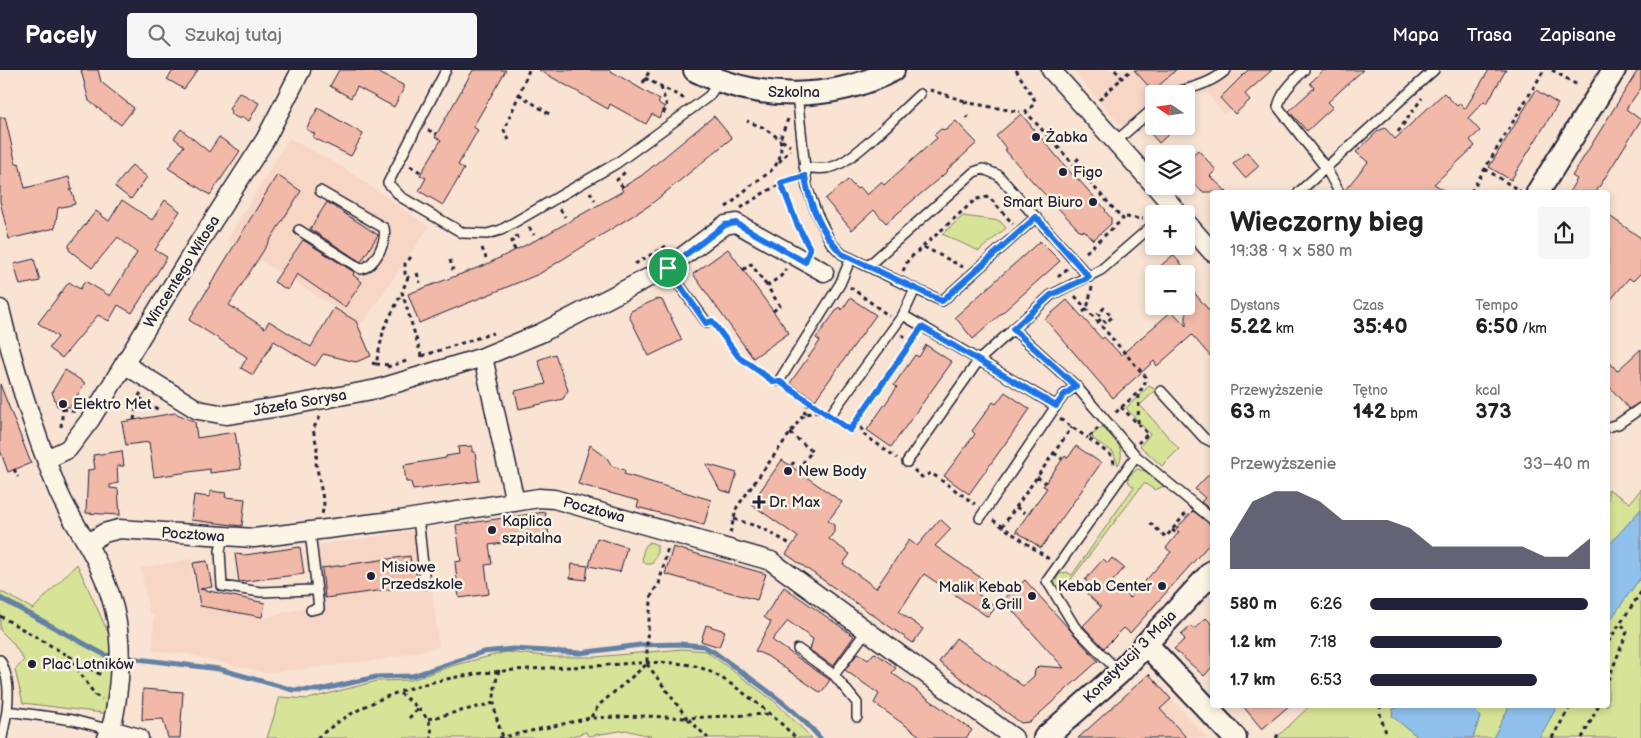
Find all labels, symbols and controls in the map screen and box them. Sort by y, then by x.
search box [127,13,477,58]
text: Pacely [25,21,97,50]
icon: search [145,21,173,49]
text: Szukaj tutaj [185,24,282,47]
text: Mapa [1392,25,1439,46]
text: Trasa [1467,25,1512,46]
text: Zapisane [1540,25,1616,46]
street label: Szkolna [768,83,820,102]
north arrow [1145,85,1195,135]
map controls [1145,85,1195,315]
place label: Żabka [1045,128,1088,147]
marker: Żabka [1030,131,1042,143]
button: layers [1145,145,1195,195]
place label: Figo [1073,163,1103,182]
marker: Figo [1057,166,1069,178]
place label: Smart Biuro [1003,193,1083,212]
marker: Smart Biuro [1087,196,1099,208]
button: + [1145,205,1195,255]
text: Wieczorny bieg [1230,206,1424,239]
button: share [1538,207,1590,259]
street label: Wincentego Witosa [140,212,224,332]
text: 19:38 · 9 × 580 m [1230,242,1352,261]
pin [647,247,689,289]
icon: arrive [654,254,682,282]
button: − [1145,265,1195,315]
text: Dystans [1230,297,1280,314]
text: Czas [1353,297,1384,314]
text: Tempo [1475,297,1518,314]
text: 5.22 [1230,314,1272,339]
text: 35:40 [1353,314,1408,339]
text: 6:50 [1475,314,1518,339]
text: km [1272,320,1294,337]
text: /km [1518,320,1547,337]
text: Przewyższenie [1230,382,1323,399]
text: Tętno [1353,382,1388,399]
text: kcal [1475,382,1500,399]
street label: Józefa Sorysa [252,385,348,421]
place label: Elektro Met [73,395,152,414]
marker: Elektro Met [57,398,69,410]
text: 63 [1230,399,1255,424]
text: 142 [1353,399,1386,424]
text: 373 [1475,399,1511,424]
text: m [1255,405,1270,422]
text: bpm [1386,405,1418,422]
text: Przewyższenie [1230,455,1336,474]
text: 33–40 m [1523,455,1590,474]
place label: New Body [798,462,867,481]
marker: New Body [782,465,794,477]
street label: Pocztowa [561,493,627,527]
place label: Dr. Max [769,493,820,512]
marker: Dr. Max [753,496,765,508]
place label: Kaplica szpitalna [502,512,562,548]
street label: Pocztowa [161,523,225,547]
marker: Kaplica szpitalna [486,524,498,536]
place label: Misiowe Przedszkole [381,558,463,594]
marker: Misiowe Przedszkole [365,570,377,582]
place label: Kebab Center [1058,577,1153,596]
place label: Malik Kebab & Grill [939,578,1023,614]
marker: Kebab Center [1156,580,1168,592]
marker: Malik Kebab & Grill [1026,590,1038,602]
text: 580 m [1230,595,1277,614]
text: 6:26 [1310,595,1342,614]
street label: Konstytucji 3 Maja [1079,606,1181,708]
text: 1.2 km [1230,633,1276,652]
text: 7:18 [1310,633,1337,652]
place label: Plac Lotników [42,655,134,674]
marker: Plac Lotników [26,658,38,670]
text: 1.7 km [1230,671,1275,690]
text: 6:53 [1310,671,1342,690]

